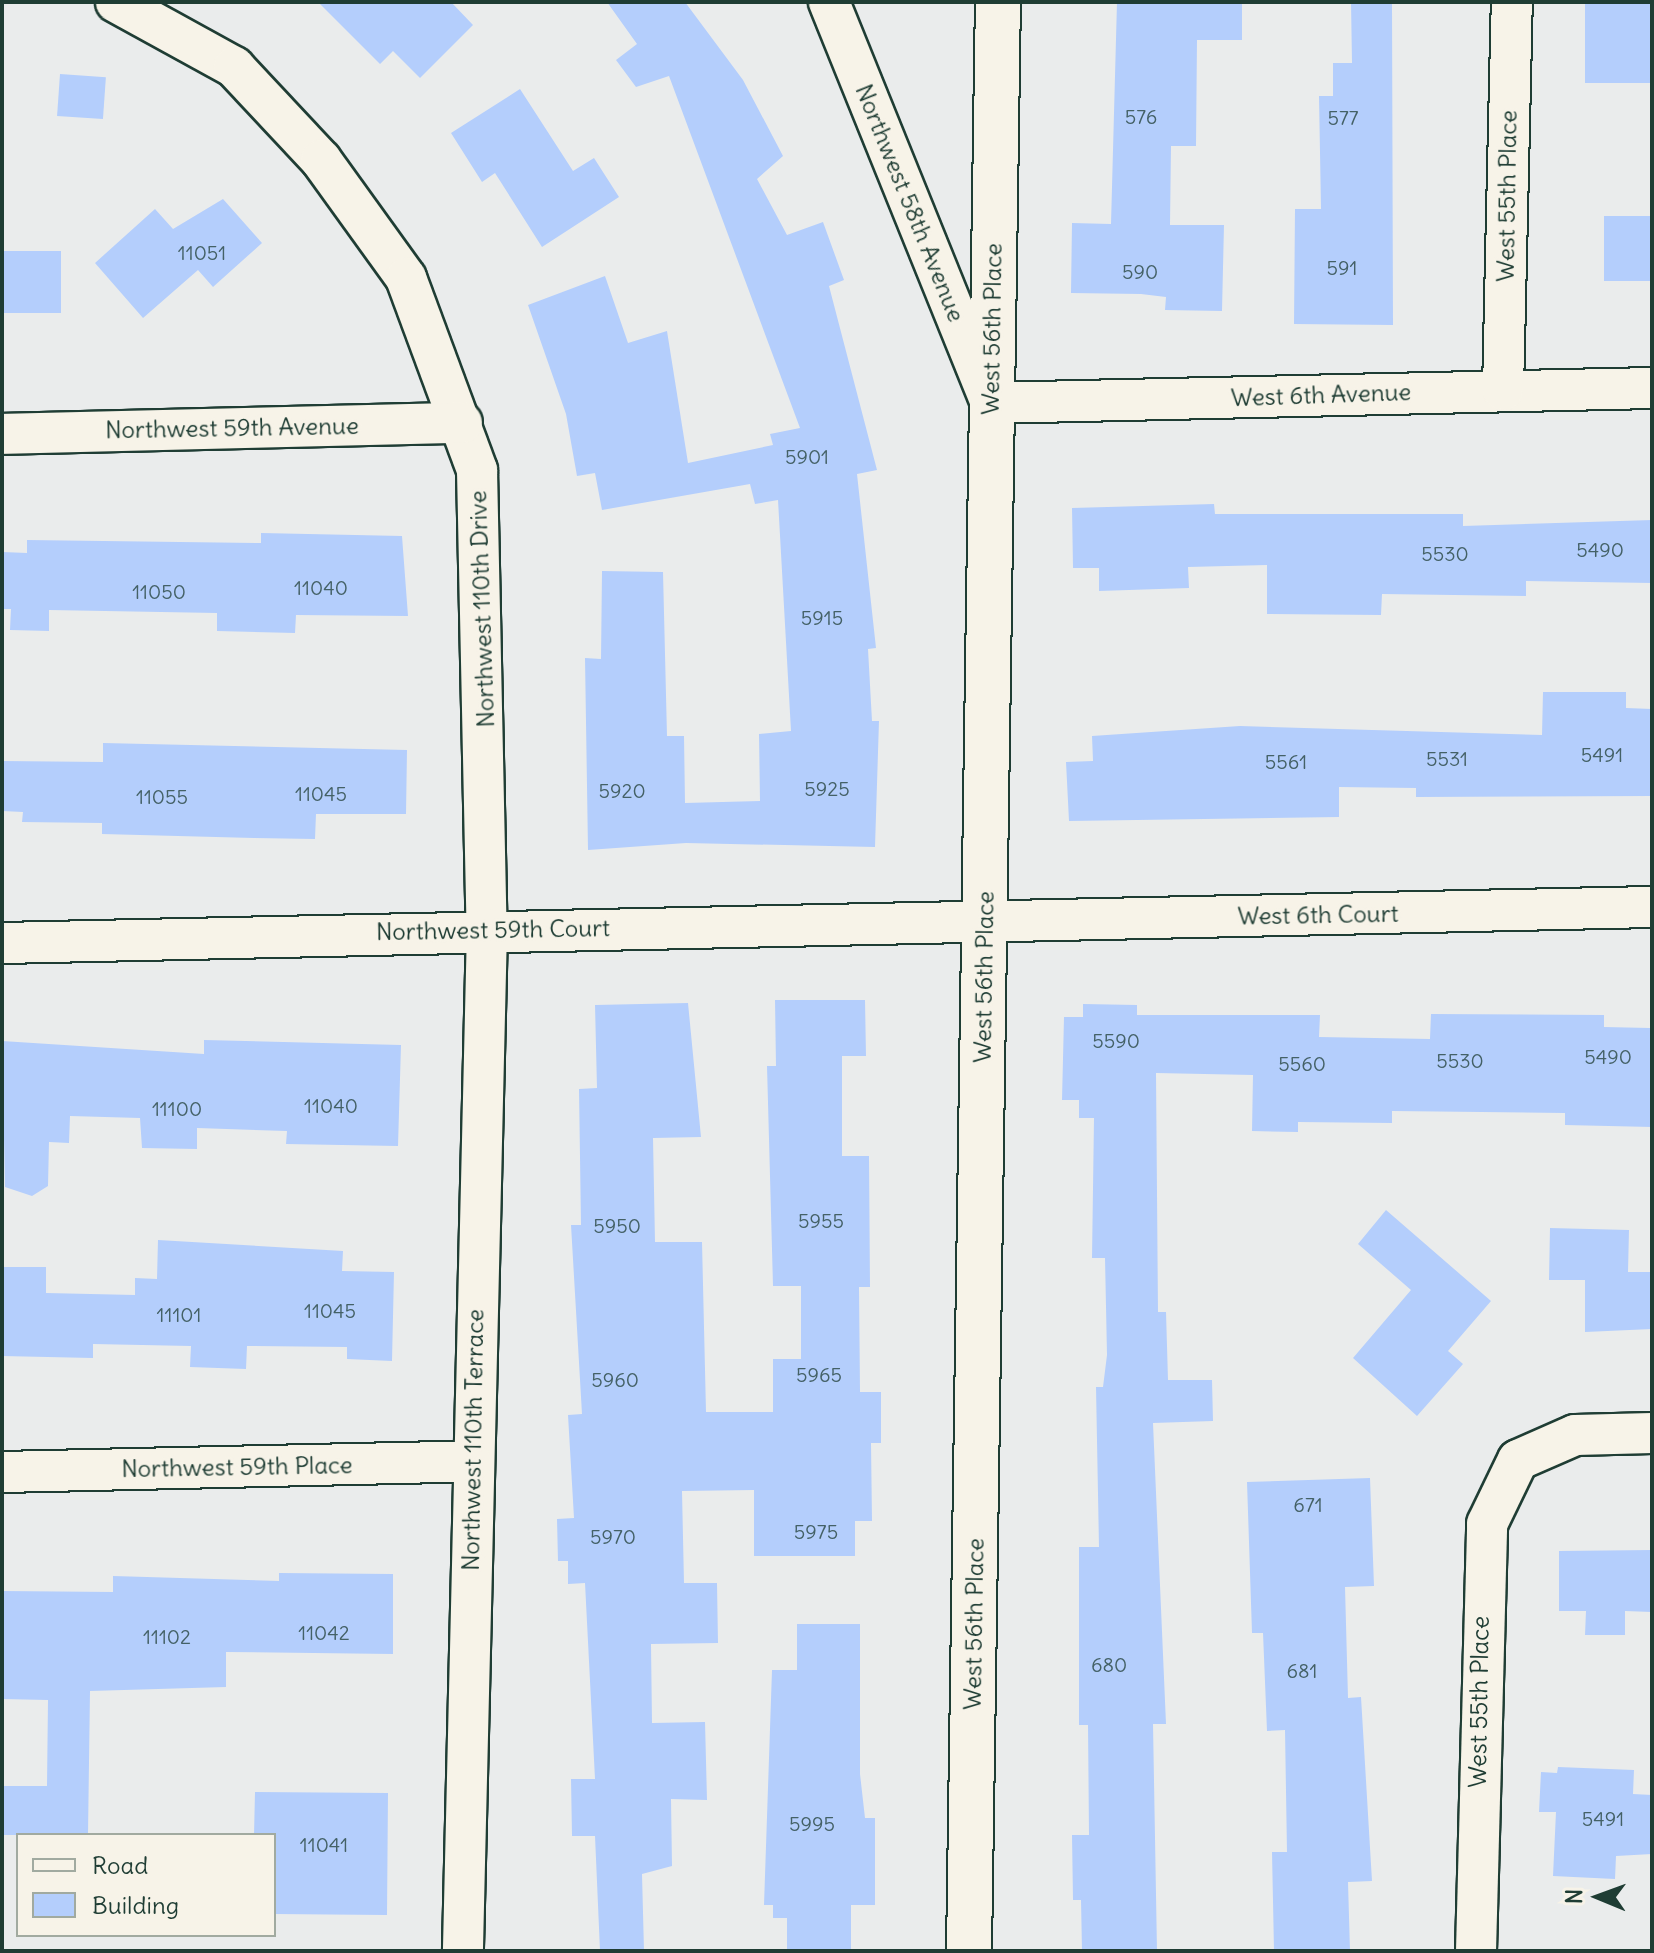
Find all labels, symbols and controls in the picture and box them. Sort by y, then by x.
street label: Northwest 58th Avenue [849,80,971,326]
house number: 576 [1125,104,1157,128]
house number: 577 [1327,105,1359,129]
street label: West 55th Place [1491,110,1523,282]
house number: 11051 [178,240,226,264]
street label: West 56th Place [976,243,1008,415]
house number: 591 [1327,255,1357,279]
house number: 590 [1122,259,1158,283]
street label: West 6th Avenue [1230,377,1412,413]
street label: Northwest 59th Avenue [105,411,359,445]
house number: 5901 [785,444,829,468]
street label: Northwest 110th Drive [463,490,501,728]
house number: 5490 [1576,537,1624,561]
house number: 5530 [1421,541,1469,565]
house number: 11040 [294,575,348,599]
house number: 11050 [132,579,186,603]
house number: 5915 [801,605,843,629]
house number: 5491 [1581,742,1623,766]
house number: 5531 [1426,746,1468,770]
house number: 5561 [1265,749,1307,773]
house number: 5925 [804,776,850,800]
house number: 5920 [598,778,646,802]
house number: 11045 [295,781,347,805]
house number: 11055 [136,784,188,808]
street label: West 56th Place [968,891,1000,1063]
street label: West 6th Court [1237,899,1399,931]
street label: Northwest 59th Court [376,914,610,946]
house number: 5590 [1092,1028,1140,1052]
house number: 5490 [1584,1044,1632,1068]
house number: 5530 [1436,1048,1484,1072]
house number: 5560 [1278,1051,1326,1075]
house number: 11040 [304,1093,358,1117]
house number: 11100 [152,1096,202,1120]
house number: 5955 [798,1208,844,1232]
house number: 5950 [593,1213,641,1237]
house number: 11045 [304,1298,356,1322]
house number: 11101 [157,1302,201,1326]
street label: Northwest 110th Terrace [456,1309,490,1571]
house number: 5965 [796,1362,842,1386]
house number: 5960 [591,1367,639,1391]
street label: Northwest 59th Place [121,1451,353,1483]
house number: 671 [1293,1492,1323,1516]
house number: 5975 [794,1519,838,1543]
house number: 5970 [590,1524,636,1548]
street label: West 56th Place [958,1538,990,1710]
street label: West 55th Place [1463,1616,1495,1788]
house number: 11042 [298,1620,350,1644]
house number: 11102 [143,1624,191,1648]
house number: 680 [1091,1652,1127,1676]
house number: 681 [1287,1658,1317,1682]
house number: 5491 [1582,1806,1624,1830]
house number: 5995 [789,1811,835,1835]
house number: 11041 [300,1832,348,1856]
legend [16,1833,276,1937]
text: Road [92,1850,148,1880]
north arrow [1558,1857,1638,1937]
text: N [1560,1889,1588,1904]
text: Building [92,1890,179,1920]

